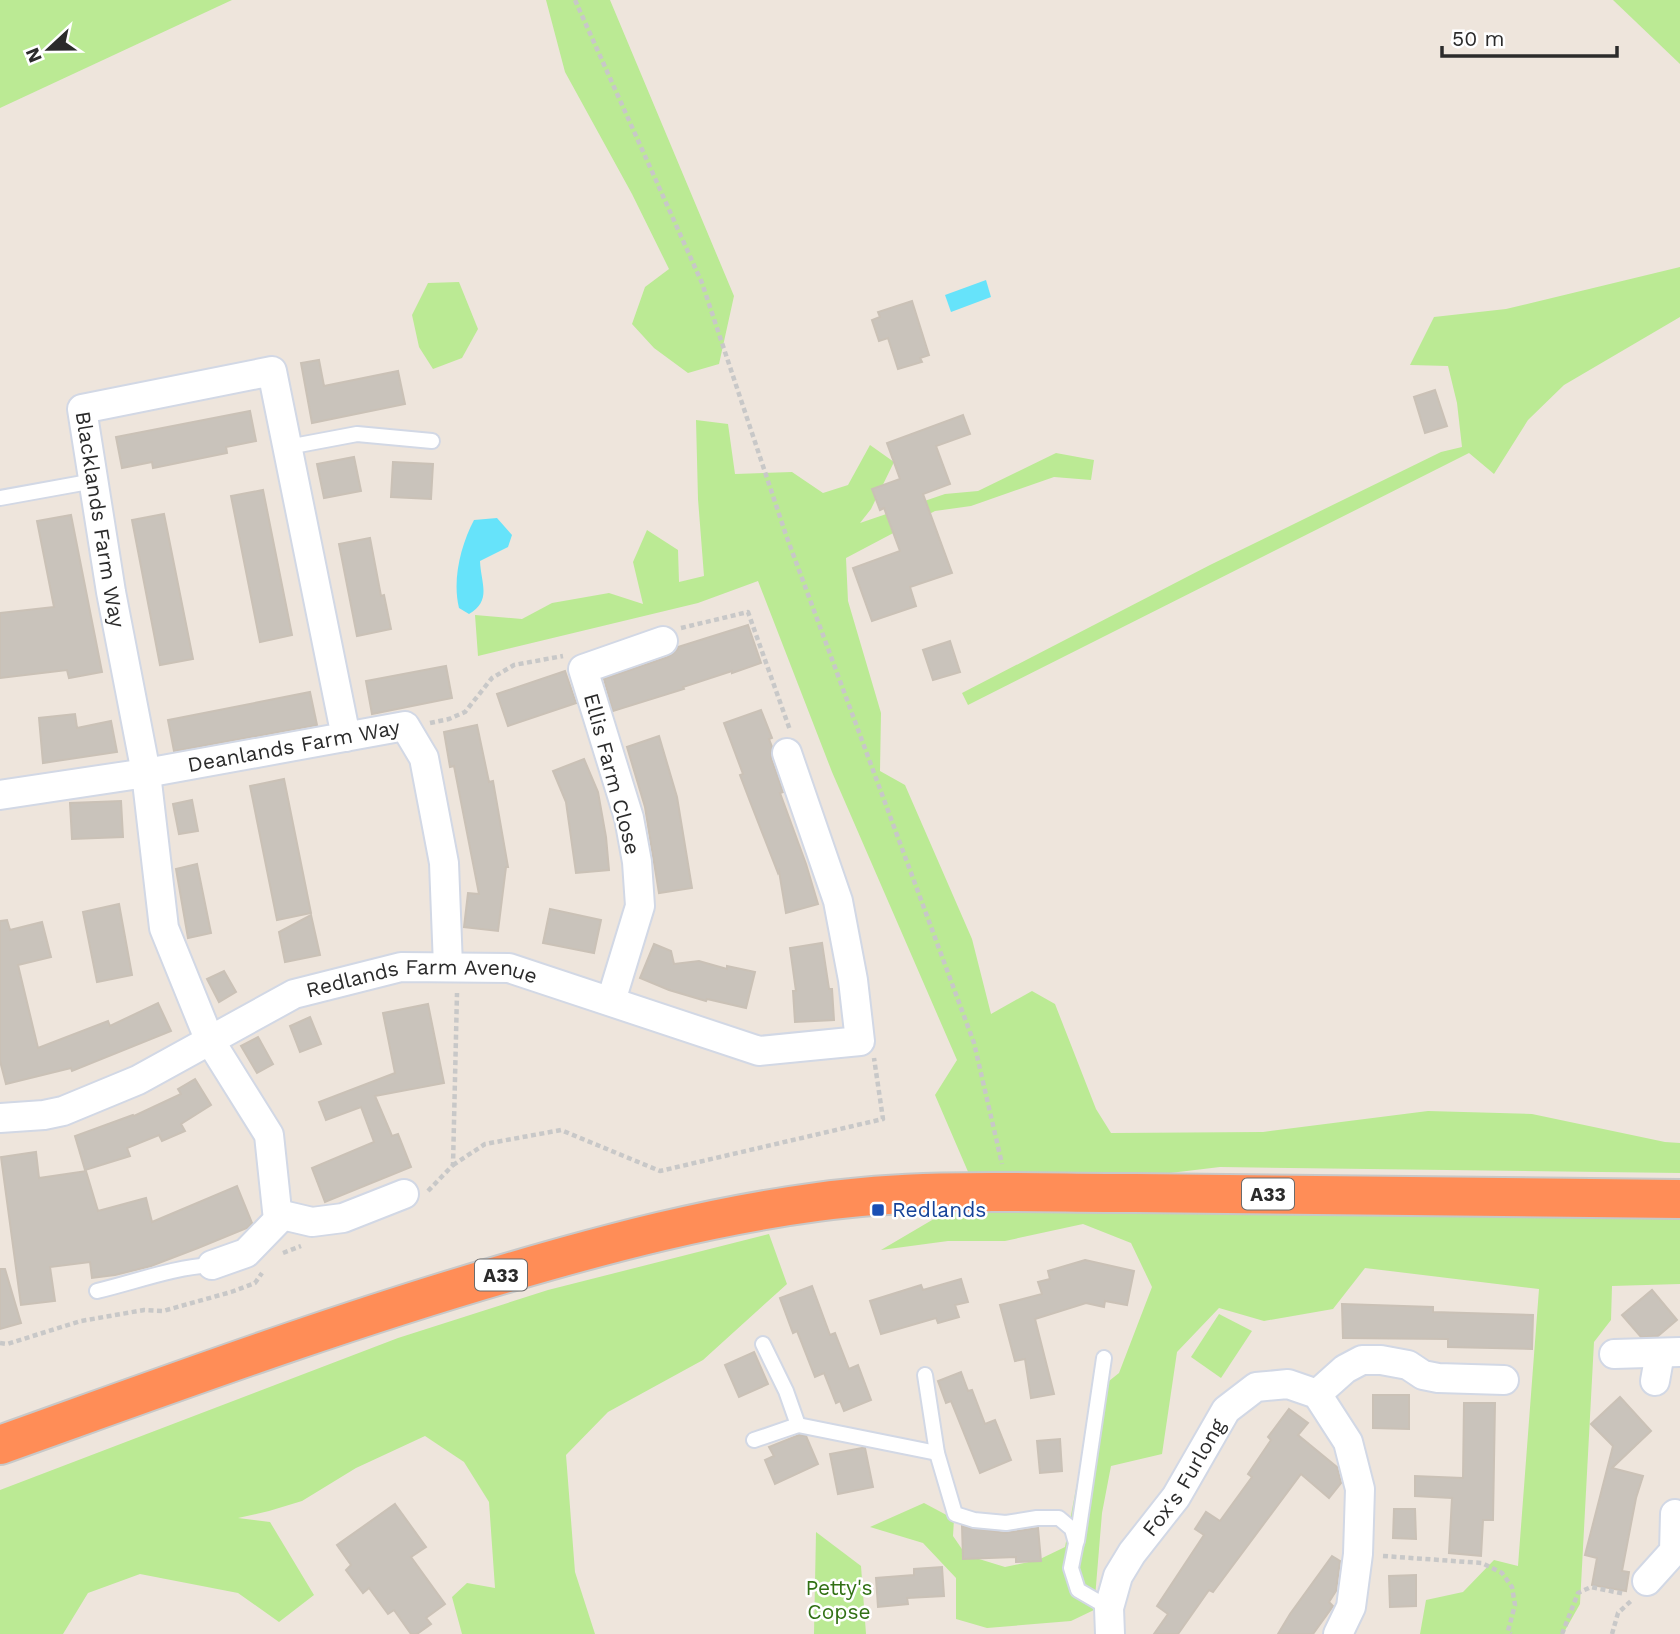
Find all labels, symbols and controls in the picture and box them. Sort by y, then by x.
north arrow [14,14,84,84]
scale bar [1442,14,1617,58]
text: 50 m [1452,26,1504,51]
text: N [20,44,47,66]
street label: Blacklands Farm Way [71,409,131,630]
street label: Ellis Farm Close [579,690,646,857]
street label: Deanlands Farm Way [186,714,402,777]
street label: Redlands Farm Avenue [303,954,541,1002]
road number: A33 [1242,1178,1294,1210]
place label: Redlands [892,1197,986,1222]
marker: Redlands [870,1202,886,1218]
road number: A33 [475,1260,527,1290]
street label: Fox's Furlong [1137,1414,1231,1541]
park label: Petty's Copse [805,1575,873,1624]

